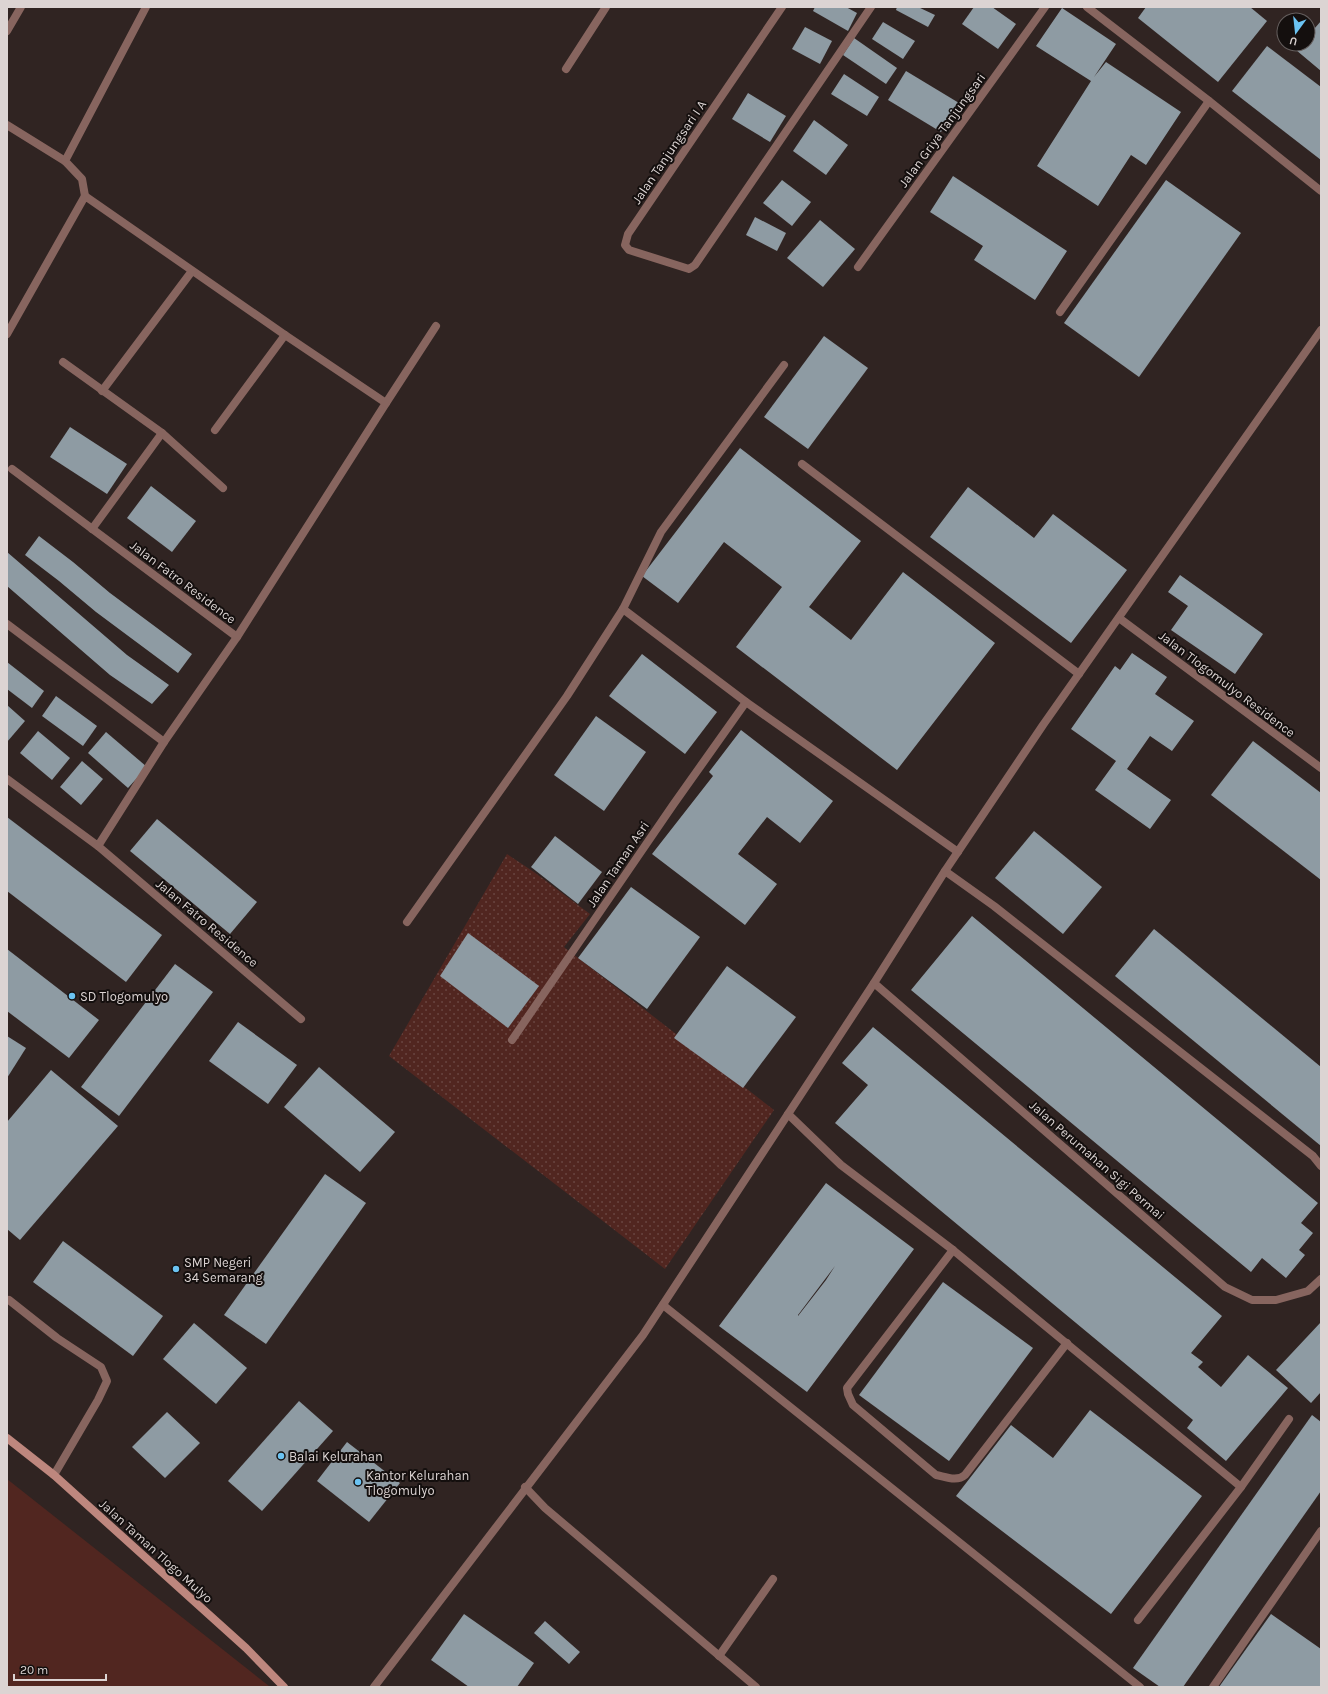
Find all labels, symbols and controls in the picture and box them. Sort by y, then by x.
north arrow [1276,12,1316,52]
text: U [1288,34,1299,48]
street label: Jalan Griya Tanjungsari [896,70,988,190]
street label: Jalan Tanjungsari I A [629,97,709,207]
street label: Jalan Fatro Residence [127,537,239,627]
street label: Jalan Tlogomulyo Residence [1156,628,1298,740]
street label: Jalan Taman Asri [584,818,652,910]
street label: Jalan Fatro Residence [153,876,261,970]
place label: SD Tlogomulyo [80,989,168,1004]
marker: SD Tlogomulyo [67,991,77,1001]
street label: Jalan Perumahan Sigi Permai [1027,1097,1167,1223]
place label: SMP Negeri 34 Semarang [184,1255,264,1285]
marker: SMP Negeri 34 Semarang [171,1264,181,1274]
place label: Balai Kelurahan [289,1449,383,1464]
marker: Balai Kelurahan [276,1451,286,1461]
place label: Kantor Kelurahan Tlogomulyo [366,1468,469,1498]
marker: Kantor Kelurahan Tlogomulyo [353,1477,363,1487]
street label: Jalan Taman Tlogo Mulyo [96,1496,216,1606]
scale bar [14,1656,106,1682]
text: 20 m [20,1663,48,1677]

